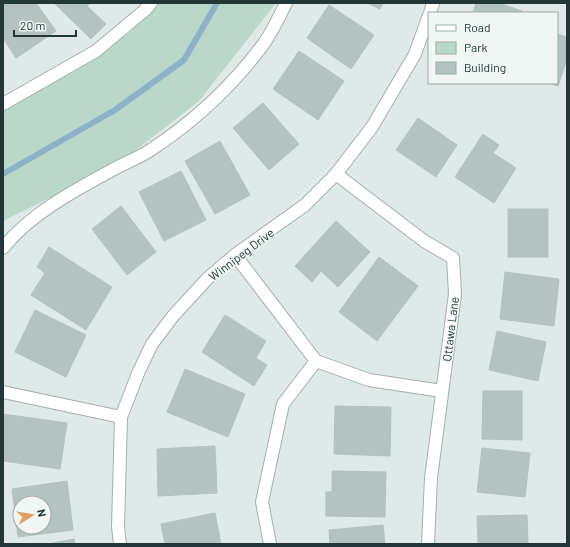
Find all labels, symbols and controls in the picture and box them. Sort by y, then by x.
scale bar [14,12,76,38]
legend [428,12,558,84]
text: 20 m [20,18,46,32]
text: Road [464,20,491,34]
text: Park [464,40,488,54]
text: Building [464,60,506,74]
street label: Winnipeg Drive [206,225,276,283]
street label: Ottawa Lane [439,296,461,362]
north arrow [12,495,52,535]
text: N [35,508,49,518]

